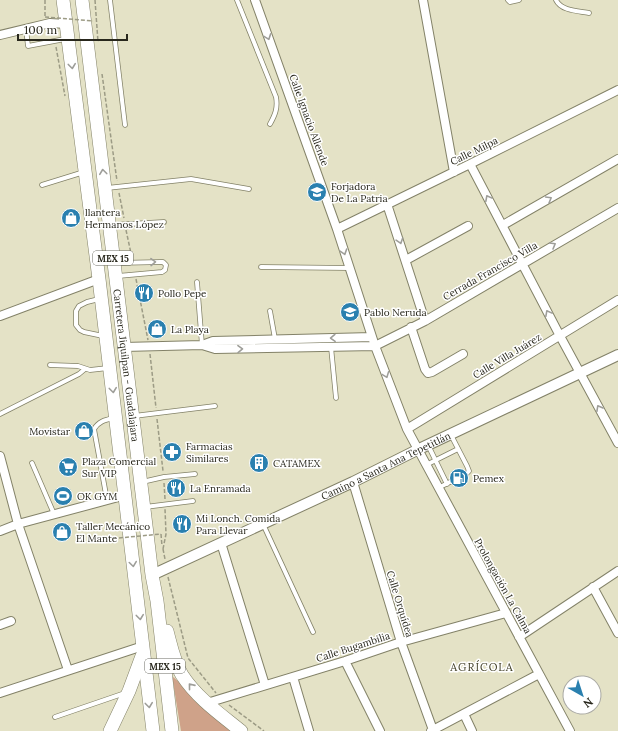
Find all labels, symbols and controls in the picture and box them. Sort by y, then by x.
scale bar [18,16,127,42]
text: 100 m [24,22,57,37]
one-way arrow [264,33,272,40]
one-way arrow [67,63,76,69]
street label: Calle Ignacio Allende [286,72,332,168]
street label: Calle Milpa [448,134,500,168]
one-way arrow [99,169,108,175]
place label: Forjadora De La Patria [331,180,388,205]
school or university icon: Forjadora De La Patria [306,181,328,203]
one-way arrow [485,195,493,202]
one-way arrow [544,197,552,204]
place label: llantera Hermanos López [85,206,164,231]
shop icon: llantera Hermanos López [60,207,82,229]
one-way arrow [395,238,403,245]
street label: Cerrada Francisco Villa [440,239,540,303]
one-way arrow [549,243,556,250]
one-way arrow [339,248,348,255]
road number: MEX 15 [93,251,133,265]
one-way arrow [150,258,156,266]
restaurant icon: Pollo Pepe [133,282,155,304]
place label: Pollo Pepe [158,287,207,300]
street label: Carretera Jiquilpan - Guadalajara [111,288,142,442]
school or university icon: Pablo Neruda [339,301,361,323]
place label: Pablo Neruda [364,306,427,319]
one-way arrow [546,310,553,318]
shop icon: La Playa [146,318,168,340]
place label: La Playa [171,323,209,336]
street label: Calle Villa Juárez [470,330,544,382]
one-way arrow [330,333,336,342]
one-way arrow [237,345,243,353]
one-way arrow [381,371,389,378]
one-way arrow [108,387,117,393]
one-way arrow [597,405,604,413]
shop icon: Movistar [73,420,95,442]
place label: Movistar [29,425,71,438]
street label: Camino a Santa Ana Tepetitlán [319,429,452,502]
place label: Farmacias Similares [186,440,233,465]
pharmacy icon: Farmacias Similares [161,441,183,463]
building icon: CATAMEX [248,452,270,474]
place label: Plaza Comercial Sur VIP [82,455,157,480]
supermarket icon: Plaza Comercial Sur VIP [57,456,79,478]
place label: CATAMEX [273,457,321,470]
fuel station icon: Pemex [448,467,470,489]
place label: Pemex [473,472,505,485]
restaurant icon: La Enramada [165,477,187,499]
place label: La Enramada [190,482,251,495]
sports icon: OK GYM [52,485,74,507]
place label: OK GYM [77,490,117,503]
place label: Mi Lonch. Comida Para Llevar [196,512,280,537]
restaurant icon: Mi Lonch. Comida Para Llevar [171,513,193,535]
place label: Taller Mecánico El Mante [76,520,150,545]
shop icon: Taller Mecánico El Mante [51,521,73,543]
street label: Prolongación La Calma [471,536,535,636]
one-way arrow [128,561,137,567]
street label: Calle Orquídea [384,569,416,639]
one-way arrow [135,614,144,620]
street label: Calle Bugambilia [315,629,391,665]
road number: MEX 15 [145,659,185,673]
district label: AGRÍCOLA [449,660,514,674]
north arrow [562,675,602,715]
one-way arrow [189,684,196,691]
text: N [580,695,596,711]
one-way arrow [145,702,154,708]

